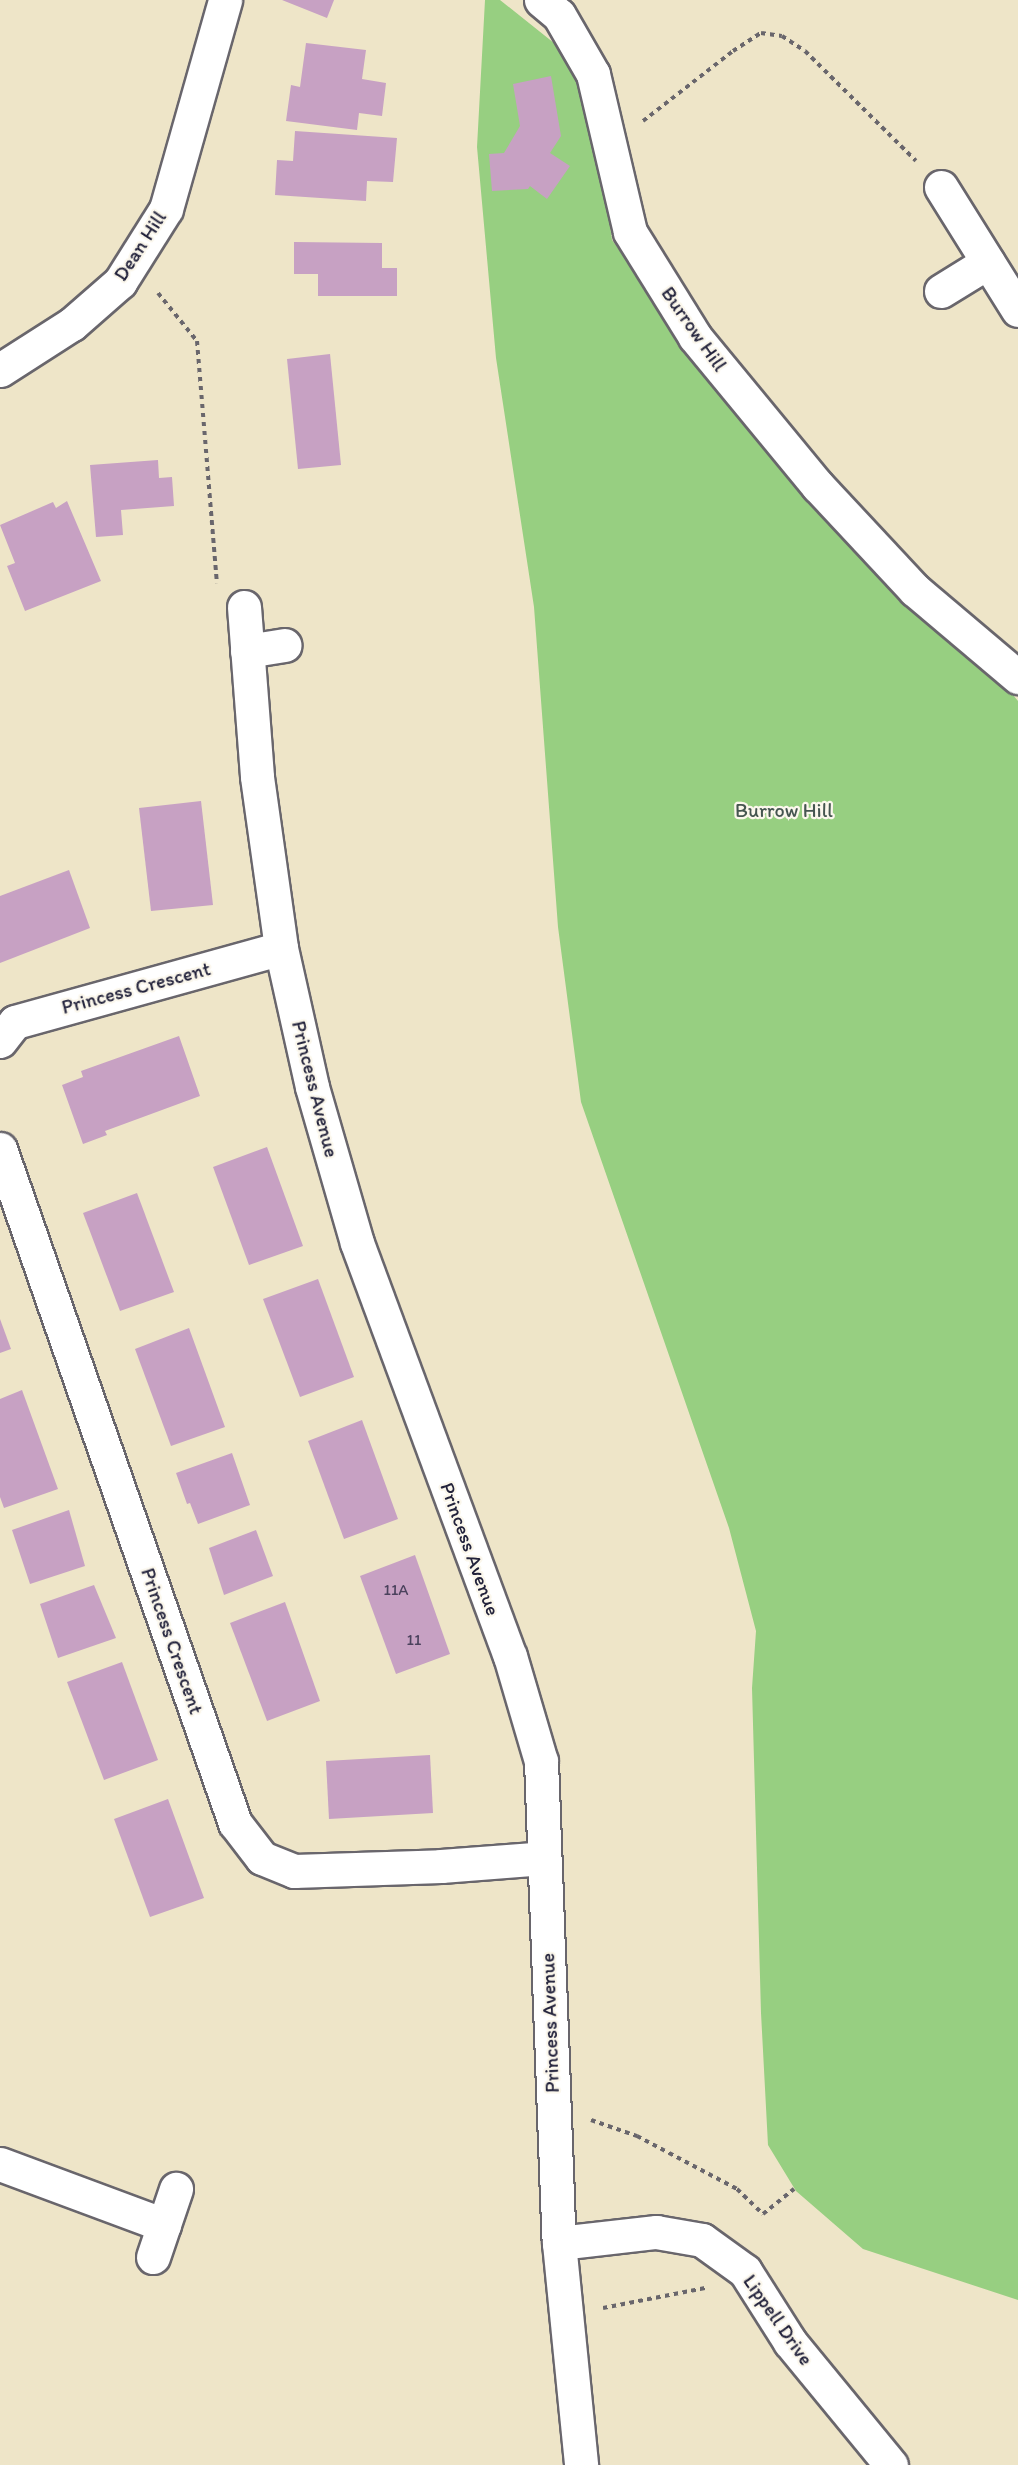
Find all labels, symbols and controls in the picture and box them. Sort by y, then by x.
street label: Dean Hill [109,206,171,286]
street label: Burrow Hill [656,282,732,376]
park label: Burrow Hill [735,798,833,822]
street label: Princess Crescent [59,957,213,1019]
street label: Princess Avenue [287,1019,343,1159]
street label: Princess Avenue [435,1480,505,1618]
street label: Princess Crescent [136,1565,208,1717]
house number: 11A [383,1580,409,1600]
house number: 11 [407,1630,421,1650]
street label: Princess Avenue [536,1953,564,2093]
street label: Lippell Drive [738,2270,818,2370]

